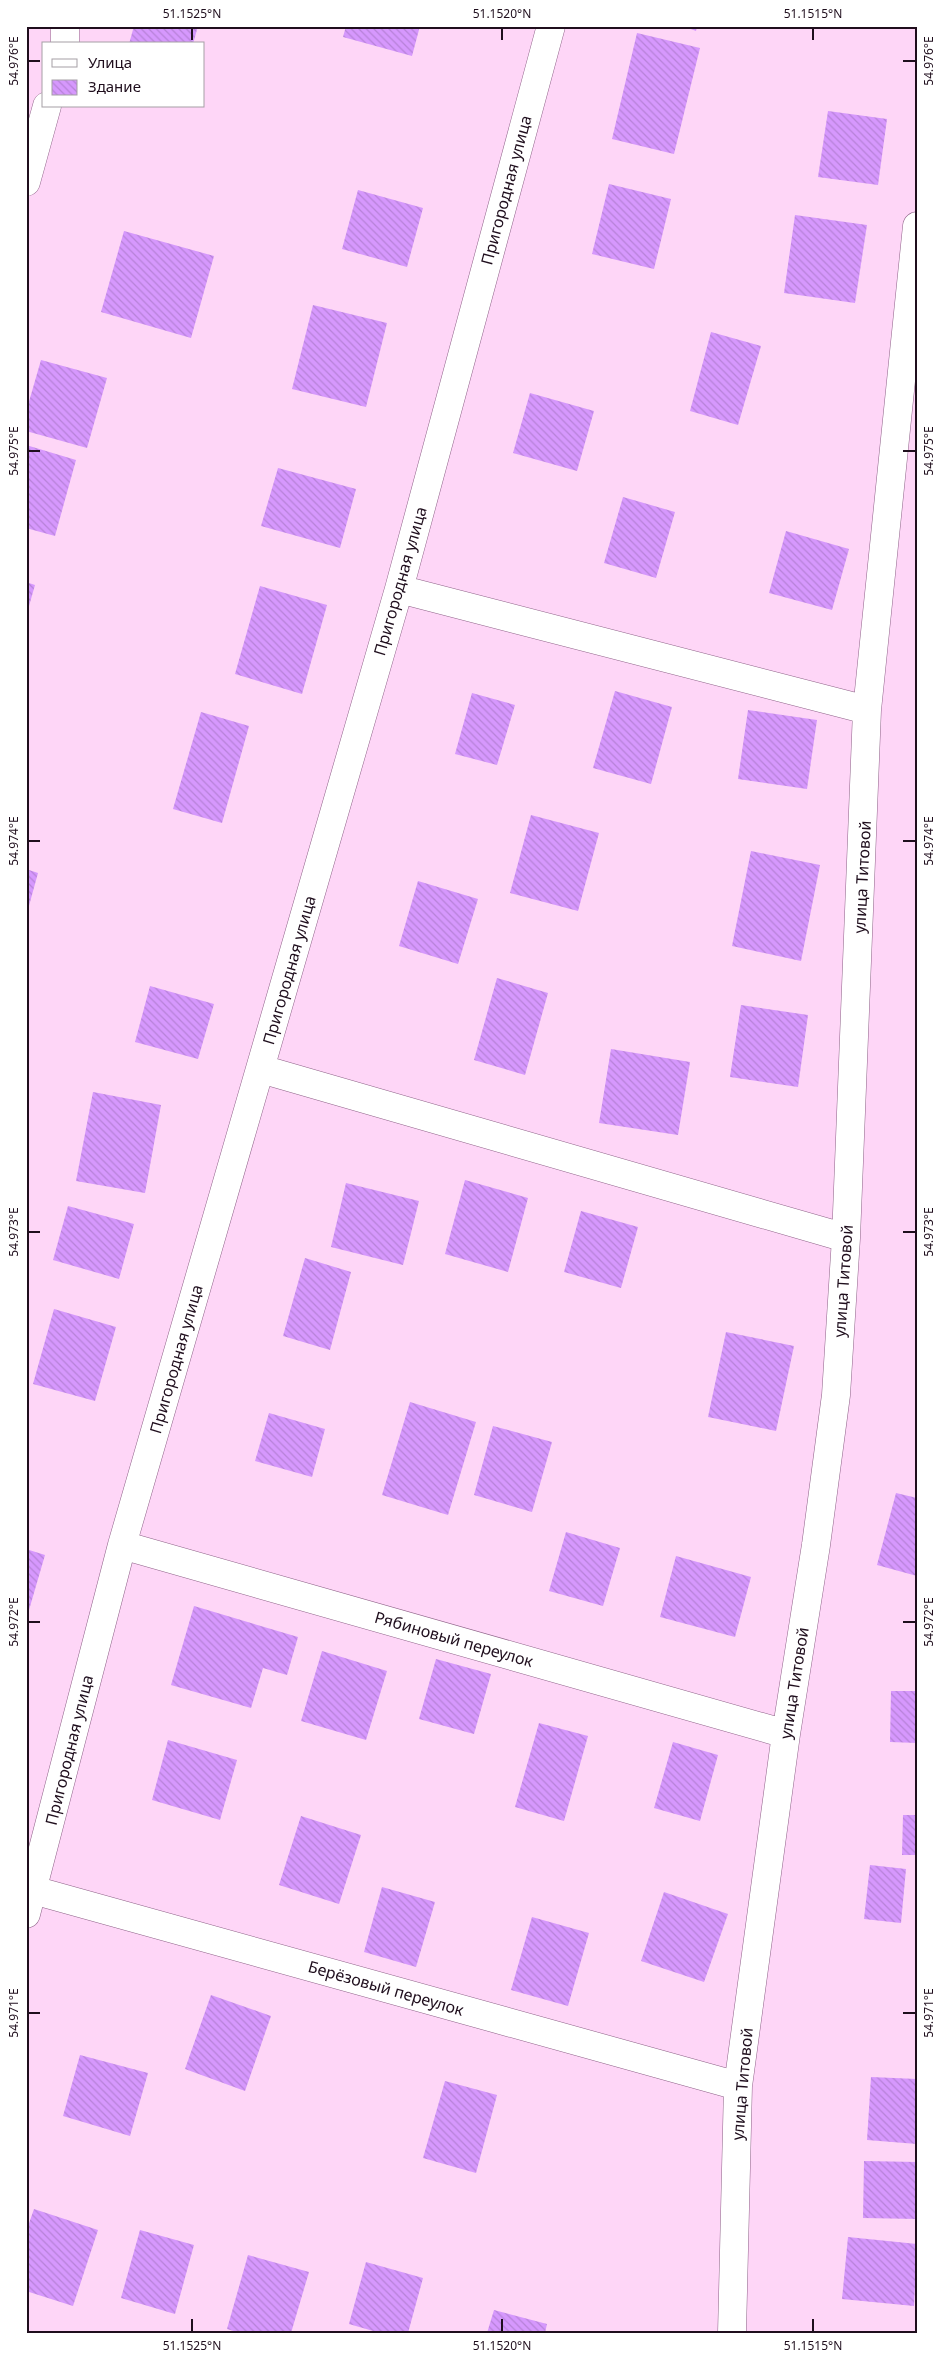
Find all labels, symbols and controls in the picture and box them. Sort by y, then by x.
text: 51.1525°N [163,5,221,22]
text: 51.1520°N [473,5,531,22]
text: 51.1515°N [784,5,842,22]
text: 54.976°E [5,36,22,86]
text: 54.976°E [920,36,937,86]
legend [42,42,205,108]
text: Улица [88,52,132,72]
text: Здание [88,76,141,96]
street label: Пригородная улица [475,113,537,267]
text: 54.975°E [5,426,22,476]
text: 54.975°E [920,426,937,476]
street label: Пригородная улица [368,504,432,658]
text: 54.974°E [5,816,22,866]
text: 54.974°E [920,816,937,866]
street label: улица Титовой [848,820,876,934]
street label: Пригородная улица [257,893,321,1047]
text: 54.973°E [5,1207,22,1257]
text: 54.973°E [920,1207,937,1257]
street label: улица Титовой [828,1224,858,1338]
street label: Пригородная улица [144,1282,208,1436]
text: 54.972°E [5,1597,22,1647]
text: 54.972°E [920,1597,937,1647]
street label: Рябиновый переулок [372,1606,536,1672]
street label: улица Титовой [774,1625,814,1741]
street label: Пригородная улица [40,1673,98,1827]
street label: Берёзовый переулок [306,1955,467,2021]
text: 54.971°E [5,1988,22,2038]
text: 54.971°E [920,1988,937,2038]
street label: улица Титовой [726,2027,758,2141]
text: 51.1525°N [163,2337,221,2354]
text: 51.1520°N [473,2337,531,2354]
text: 51.1515°N [784,2337,842,2354]

